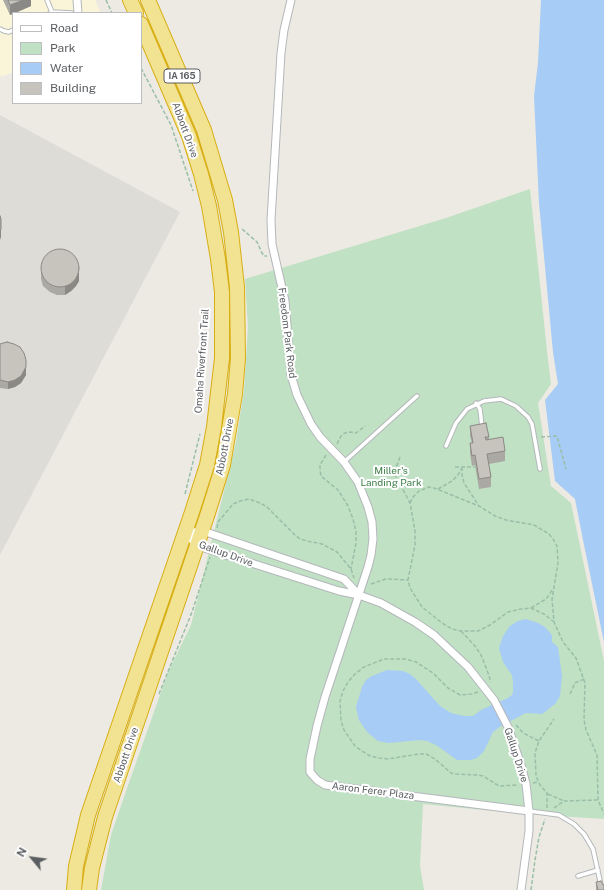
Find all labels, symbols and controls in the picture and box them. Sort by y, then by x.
legend [12,12,142,104]
text: Road [50,21,78,35]
text: Park [50,41,76,55]
text: Water [50,61,83,75]
road number: IA 165 [164,69,200,83]
text: Building [50,81,96,95]
street label: Abbott Drive [169,101,201,159]
street label: Freedom Park Road [275,287,299,379]
street label: Omaha Riverfront Trail [192,308,212,414]
street label: Abbott Drive [214,417,236,477]
park label: Miller's Landing Park [360,465,422,488]
street label: Gallup Drive [197,539,255,569]
street label: Abbott Drive [111,726,141,784]
street label: Gallup Drive [502,726,530,784]
street label: Aaron Ferer Plaza [331,780,415,802]
north arrow [12,838,52,878]
text: N [14,846,29,859]

